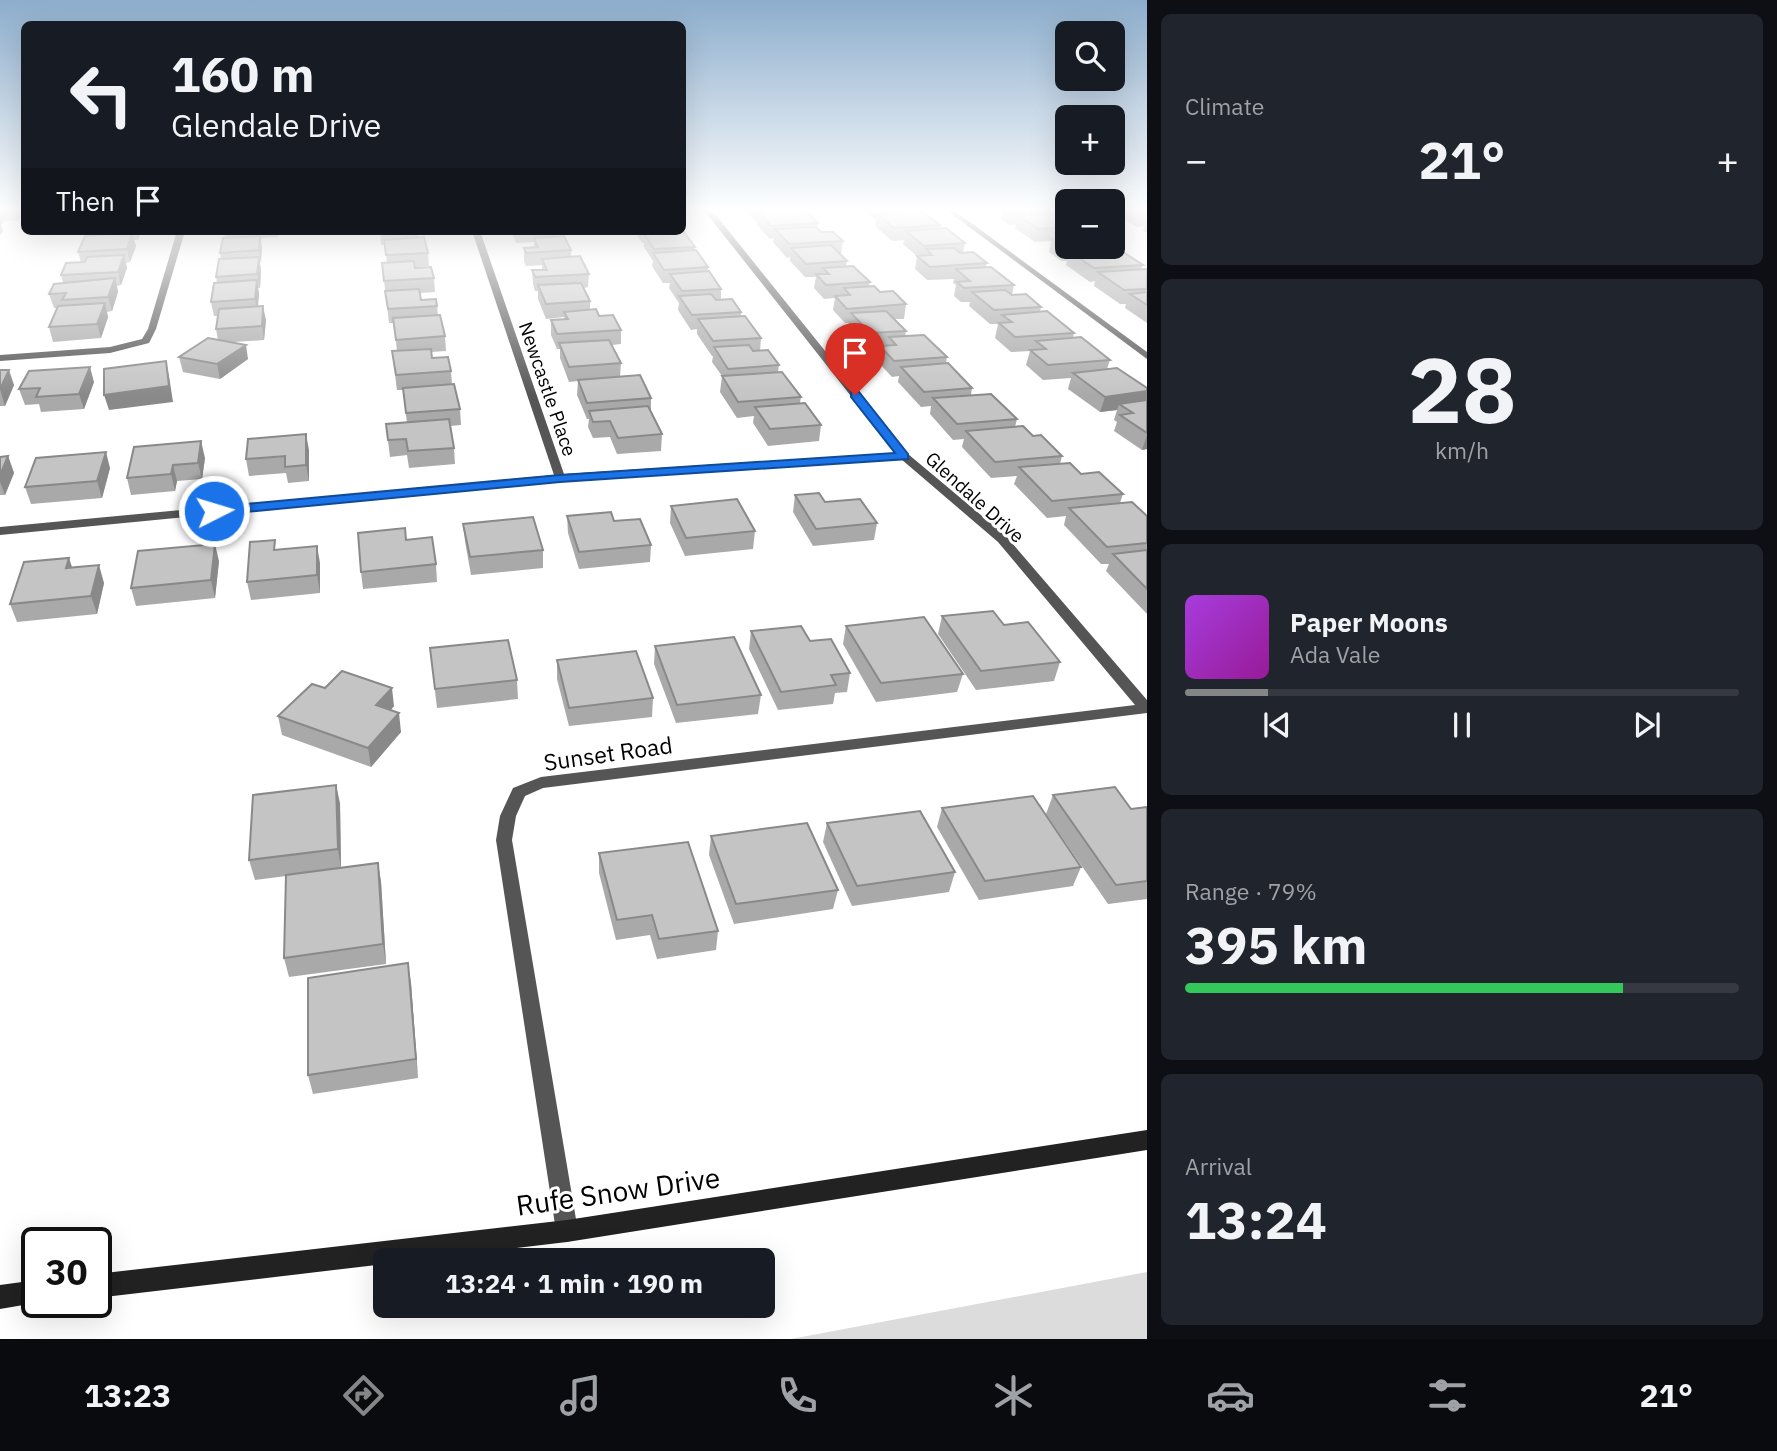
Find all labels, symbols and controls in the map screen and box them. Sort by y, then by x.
map controls [1055,21,1125,259]
button: search [1055,21,1125,91]
text: 160 m [171,42,315,105]
icon: left [56,49,147,140]
text: Climate [1185,91,1264,121]
text: Glendale Drive [171,104,381,146]
button: + [1055,105,1125,175]
text: 21° [1419,126,1505,193]
text: − [1185,135,1208,184]
text: + [1716,135,1739,184]
icon: arrive [129,182,167,220]
text: Then [56,184,115,218]
button: − [1055,189,1125,259]
street label: Newcastle Place [514,319,582,459]
pin [825,323,885,395]
text: 28 [1407,330,1517,448]
icon: arrive [836,334,874,372]
text: km/h [1435,435,1489,465]
street label: Glendale Drive [921,446,1029,548]
position arrow [177,474,251,548]
text: Paper Moons [1290,605,1448,639]
text: Ada Vale [1290,639,1380,669]
icon: previous [1258,706,1296,744]
icon: pause [1443,706,1481,744]
icon: next [1628,706,1666,744]
street label: Sunset Road [542,729,674,777]
text: Range · 79% [1185,876,1317,906]
text: 395 km [1185,911,1367,978]
text: Arrival [1185,1151,1252,1181]
street label: Rufe Snow Drive [514,1158,722,1224]
text: 13:24 [1185,1186,1327,1253]
speed limit sign: 30 [21,1227,112,1318]
text: 13:24 · 1 min · 190 m [445,1266,703,1300]
icon: directions [339,1371,388,1420]
icon: music [556,1371,605,1420]
icon: phone [773,1371,822,1420]
icon: climate [989,1371,1038,1420]
icon: car [1206,1371,1255,1420]
icon: filters [1423,1371,1472,1420]
text: 13:23 [84,1374,171,1416]
text: 21° [1640,1374,1693,1416]

